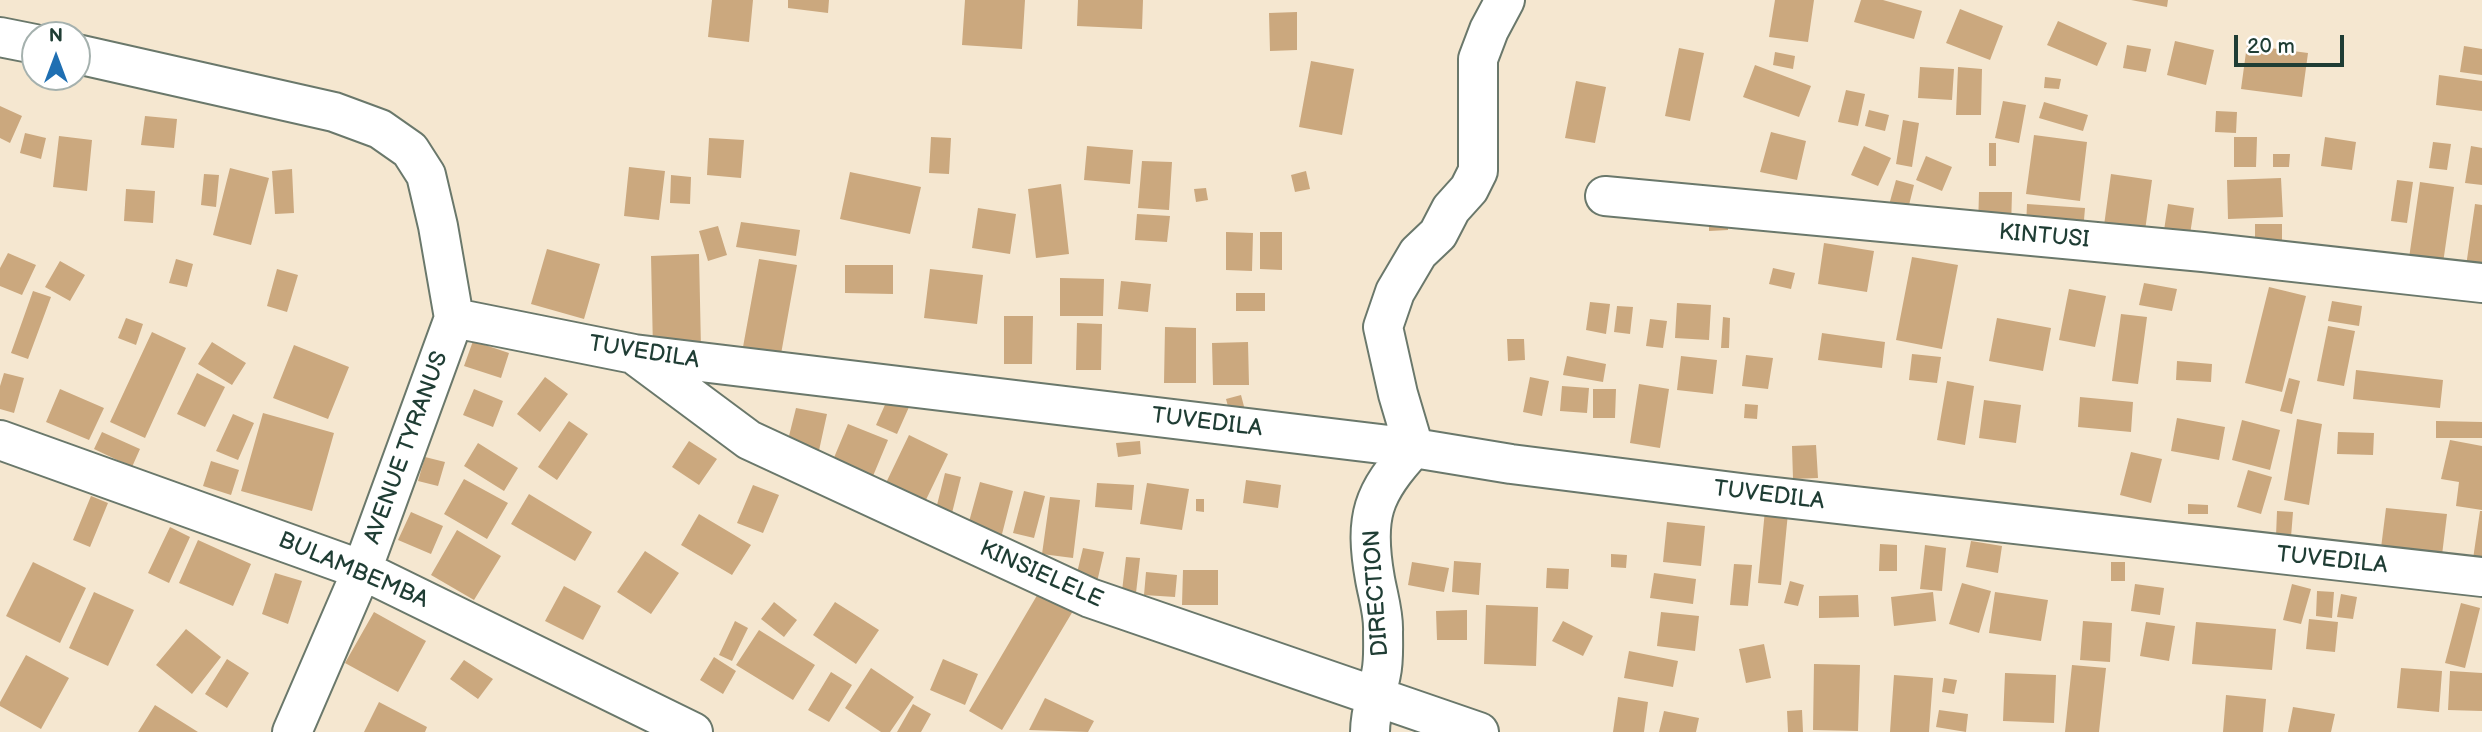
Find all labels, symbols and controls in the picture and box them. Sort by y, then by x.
north arrow [21,21,91,91]
scale bar [2237,21,2347,65]
text: N [49,25,63,48]
text: 20 m [2247,34,2295,59]
street label: KINTUSI [1997,219,2091,255]
street label: TUVEDILA [587,331,701,375]
street label: AVENUE TYRANUS [359,348,455,548]
street label: TUVEDILA [1150,403,1264,443]
street label: TUVEDILA [1712,476,1826,516]
street label: BULAMBEMBA [274,527,432,615]
street label: DIRECTION [1359,529,1395,657]
street label: KINSIELELE [975,536,1107,614]
street label: TUVEDILA [2275,541,2389,581]

